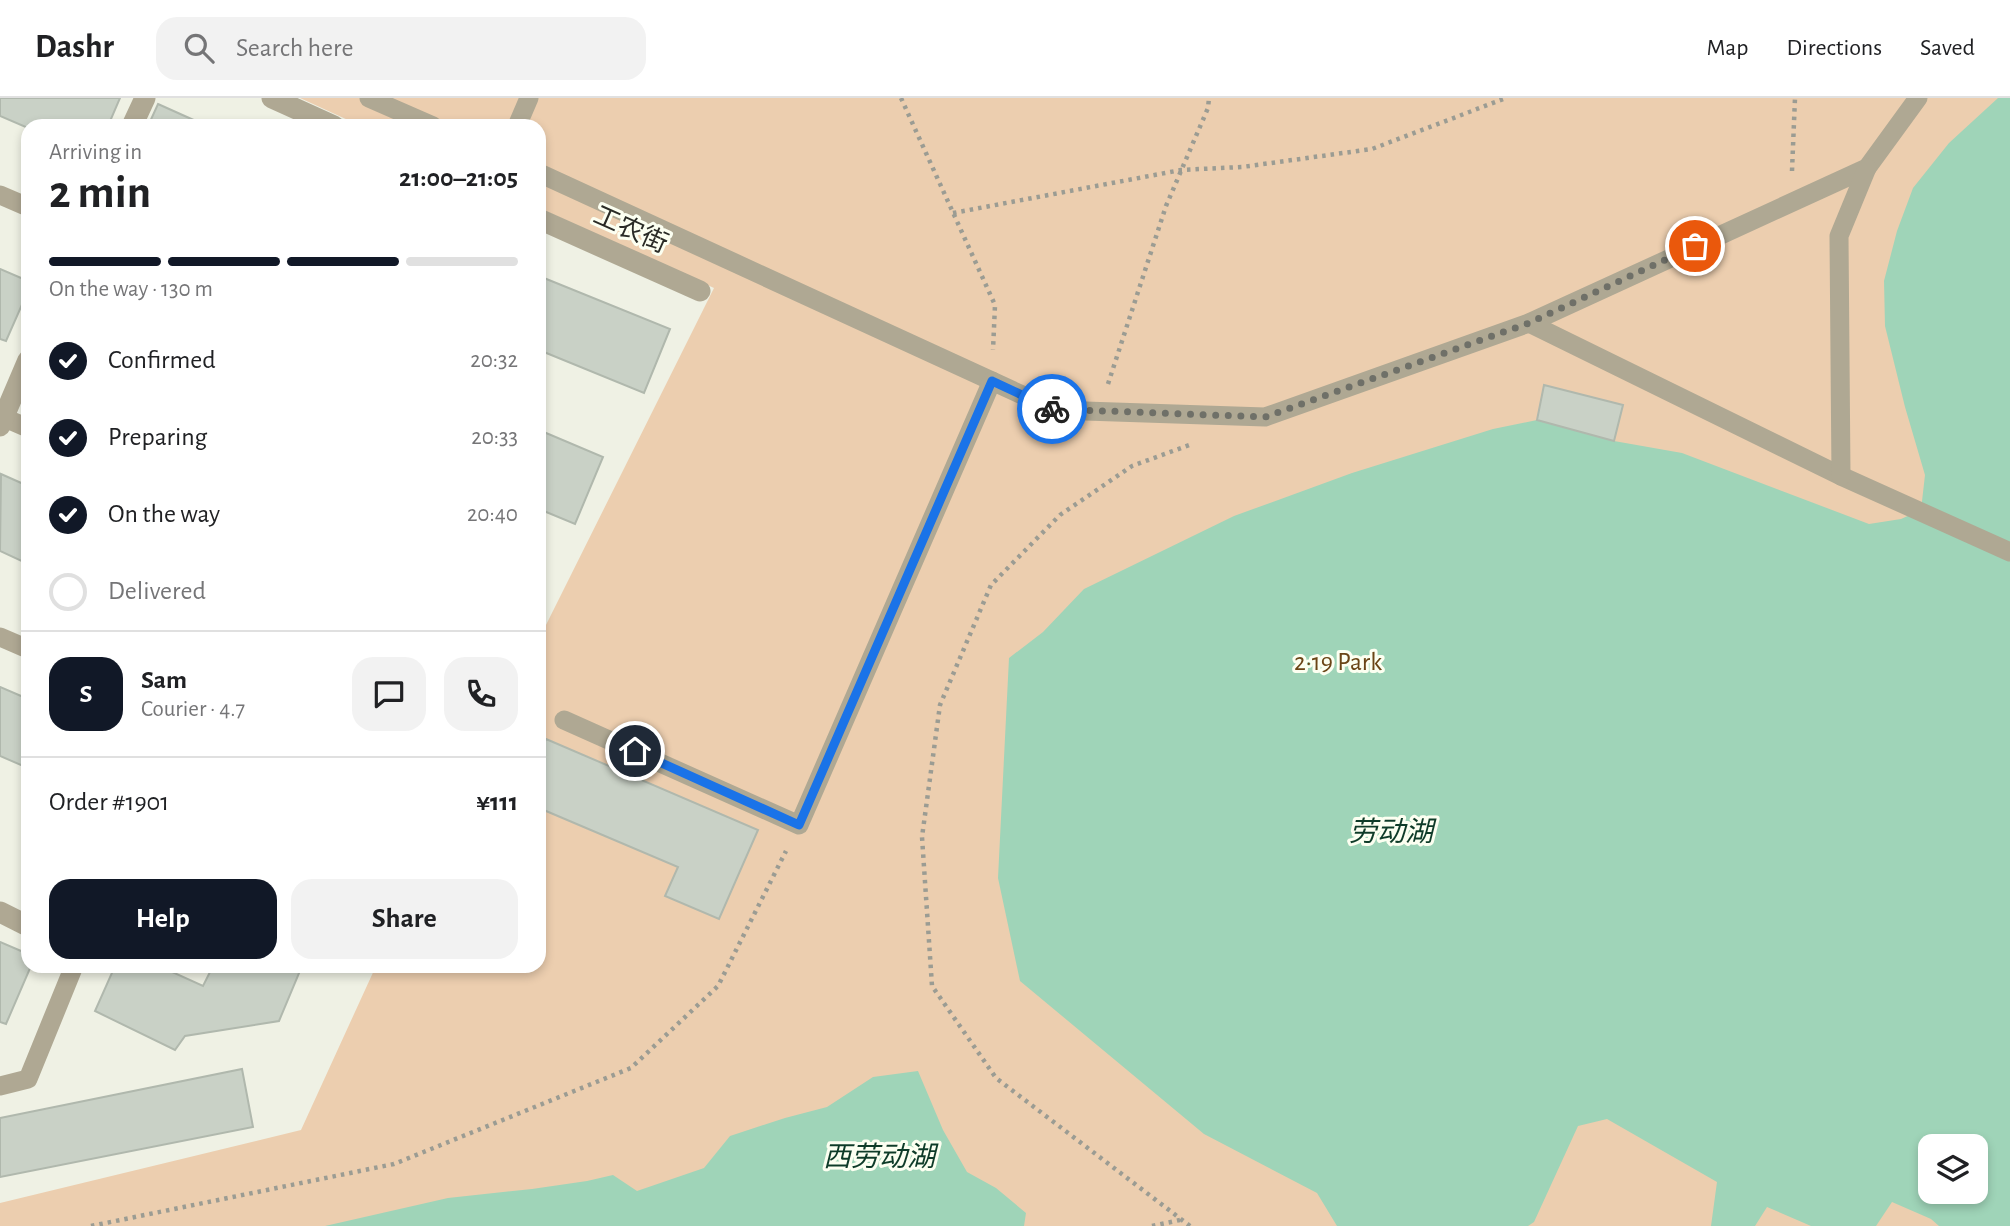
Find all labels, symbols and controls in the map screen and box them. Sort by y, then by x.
search box [156,17,646,80]
icon: search [180,29,218,67]
text: Dashr [35,31,114,64]
text: Search here [236,35,353,61]
text: Map [1706,36,1748,60]
text: Directions [1786,36,1882,60]
text: Saved [1920,36,1975,60]
text: Arriving in [49,141,142,164]
text: 21:00–21:05 [399,165,518,191]
text: 2 min [49,170,151,216]
street label: 工农街 [590,200,672,258]
pin [1665,216,1725,276]
icon: bag [1676,227,1714,265]
text: On the way · 130 m [49,278,213,301]
icon: check [49,342,87,380]
text: Confirmed [108,347,216,373]
text: 20:32 [470,349,518,372]
courier [1017,374,1087,444]
icon: bike [1033,390,1071,428]
icon: check [49,419,87,457]
text: Preparing [108,424,207,450]
text: 20:33 [471,426,518,449]
icon: check [49,496,87,534]
text: On the way [108,501,220,527]
text: 20:40 [467,503,518,526]
text: Delivered [108,578,206,604]
park label: 2·19 Park [1294,649,1382,675]
button: chat [352,657,426,731]
button: phone [444,657,518,731]
text: Sam [141,667,187,693]
text: S [80,681,92,707]
text: Courier · 4.7 [141,698,245,721]
pin [605,721,665,781]
icon: home [616,732,654,770]
text: Order #1901 [49,789,169,815]
text: ¥111 [476,789,518,815]
water label: 劳动湖 [1349,817,1437,847]
button: Help [49,879,277,959]
button: Share [291,879,518,959]
map controls [1918,1134,1988,1204]
button: layers [1918,1134,1988,1204]
water label: 西劳动湖 [823,1142,939,1172]

